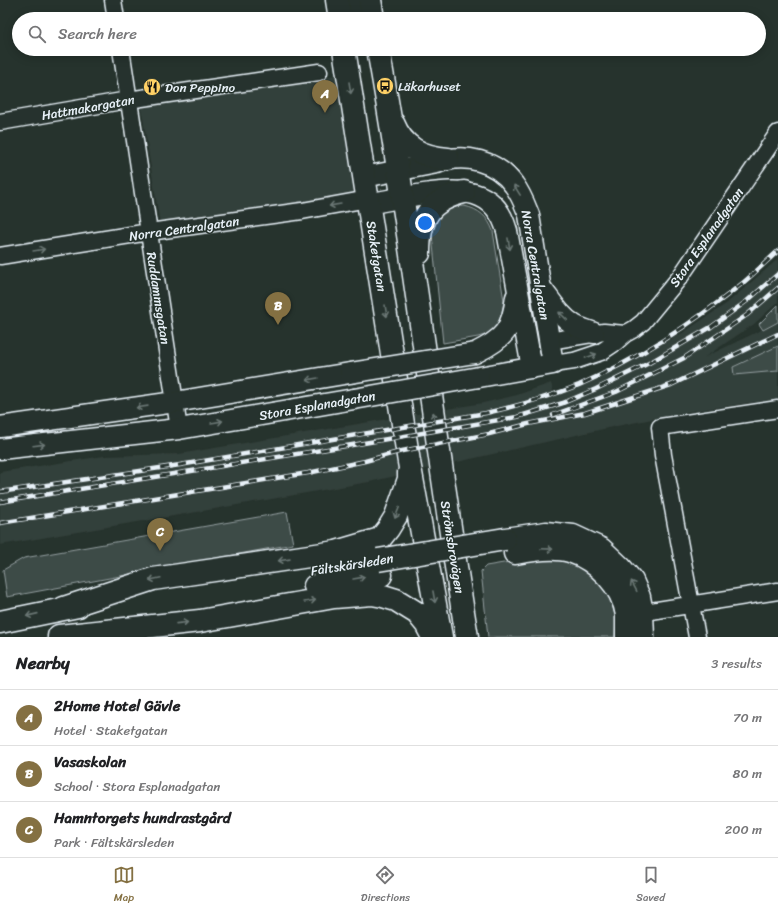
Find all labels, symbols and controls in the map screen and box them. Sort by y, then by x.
search box [12,12,766,56]
text: Search here [58,21,137,47]
icon: search [26,23,48,45]
place label: Läkarhuset [398,75,461,98]
place label: Don Peppino [165,76,235,99]
bus stop icon: Läkarhuset [375,76,395,96]
restaurant icon: Don Peppino [142,77,162,97]
pin: A [312,80,338,113]
one-way arrow [347,81,355,94]
street label: Hattmakargatan [40,88,136,127]
street label: Stora Esplanadgatan [663,183,750,292]
one-way arrow [513,184,521,196]
one-way arrow [329,201,342,209]
street label: Norra Centralgatan [515,208,556,322]
street label: Norra Centralgatan [127,209,241,248]
your location [415,213,435,233]
street label: Staketgatan [360,219,393,293]
one-way arrow [505,237,513,250]
one-way arrow [32,246,45,254]
street label: Ruddammsgatan [140,250,177,346]
pin: B [265,292,291,325]
one-way arrow [382,305,390,318]
one-way arrow [558,311,568,321]
one-way arrow [585,351,597,359]
one-way arrow [306,375,319,383]
street label: Stora Esplanadgatan [257,384,377,427]
one-way arrow [136,403,149,411]
one-way arrow [430,412,438,425]
one-way arrow [210,418,223,426]
one-way arrow [32,441,45,448]
street label: Strömsbrovägen [434,499,471,595]
one-way arrow [393,506,400,518]
pin: C [147,518,173,551]
one-way arrow [540,546,553,553]
street label: Fältskärsleden [309,547,395,582]
one-way arrow [278,556,291,564]
one-way arrow [352,574,365,582]
one-way arrow [149,575,162,583]
one-way arrow [629,580,637,592]
one-way arrow [430,590,438,603]
one-way arrow [303,597,316,605]
one-way arrow [26,612,39,620]
one-way arrow [175,619,188,626]
text: Nearby [16,648,70,678]
text: 3 results [711,652,762,675]
text: 2Home Hotel Gävle [54,693,180,719]
text: A [25,706,33,729]
text: 70 m [733,706,762,729]
text: Hotel · Staketgatan [54,719,168,742]
text: Vasaskolan [54,749,126,775]
text: B [25,762,33,785]
text: 80 m [733,762,762,785]
text: School · Stora Esplanadgatan [54,775,220,798]
text: Hamntorgets hundrastgård [54,805,231,831]
text: C [25,818,33,841]
text: 200 m [725,818,762,841]
text: Park · Fältskärsleden [54,831,174,854]
tab: Map [113,864,135,907]
tab: Directions [361,864,410,907]
tab: Saved [636,864,665,907]

